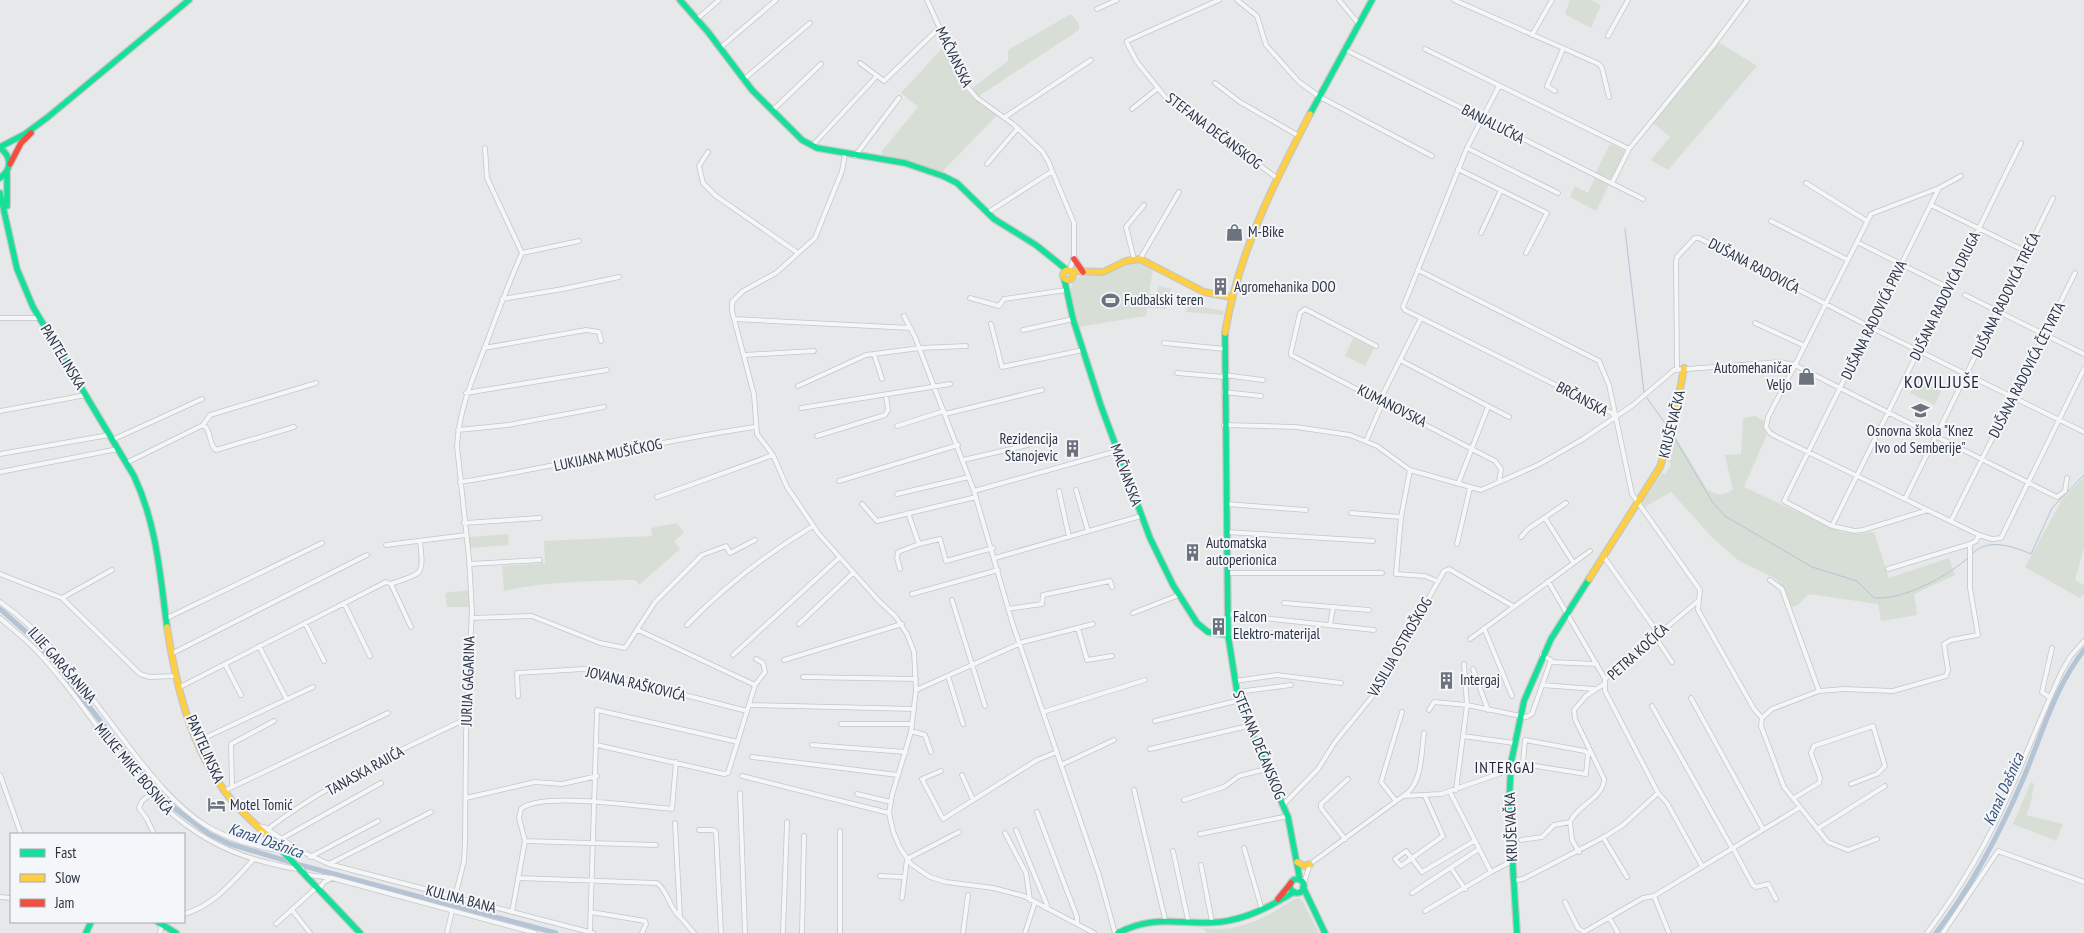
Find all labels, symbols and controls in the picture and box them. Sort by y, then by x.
street label: MAČVANSKA [932,23,978,91]
street label: STEFANA DEČANSKOG [1162,88,1266,173]
street label: BANJALUČKA [1459,100,1529,148]
shop icon: M-Bike [1224,222,1244,242]
place label: M-Bike [1248,222,1284,241]
street label: DUŠANA RADOVIĆA DRUGA [1905,228,1984,363]
street label: DUŠANA RADOVIĆA TREĆA [1967,228,2045,361]
street label: DUŠANA RADOVIĆA [1705,234,1804,298]
street label: DUŠANA RADOVIĆA PRVA [1836,256,1911,383]
building icon: Agromehanika DOO [1210,277,1230,297]
place label: Agromehanika DOO [1234,277,1336,296]
sports icon: Fudbalski teren [1100,290,1120,310]
place label: Fudbalski teren [1124,290,1204,309]
street label: DUŠANA RADOVIĆA ČETVRTA [1984,298,2069,441]
street label: PANTELINSKA [37,321,91,394]
place label: Automehaničar Veljo [1714,358,1793,394]
shop icon: Automehaničar Veljo [1796,367,1816,387]
district label: KOVILJUŠE [1904,370,1980,393]
street label: BRČANSKA [1553,377,1612,421]
street label: KUMANOVSKA [1354,380,1431,432]
street label: KRUŠEVAČKA [1654,387,1689,460]
school or university icon: Osnovna škola "Knez Ivo od Semberije" [1910,400,1930,420]
place label: Osnovna škola "Knez Ivo od Semberije" [1867,421,1973,457]
place label: Rezidencija Stanojevic [1000,429,1059,465]
street label: LUKIJANA MUŠIČKOG [552,434,664,475]
building icon: Rezidencija Stanojevic [1062,438,1082,458]
street label: MAČVANSKA [1106,441,1147,509]
place label: Automatska autoperionica [1206,533,1277,569]
building icon: Automatska autoperionica [1182,542,1202,562]
street label: VASILIJA OSTROŠKOG [1363,594,1436,701]
place label: Falcon Elektro-materijal [1233,607,1321,643]
building icon: Falcon Elektro-materijal [1209,616,1229,636]
street label: PETRA KOČIĆA [1603,619,1673,684]
street label: ILIJE GARAŠANINA [24,623,101,707]
street label: JURIJA GAGARINA [456,635,479,727]
street label: JOVANA RAŠKOVIĆA [583,662,689,705]
building icon: Intergaj [1436,670,1456,690]
place label: Intergaj [1460,670,1500,689]
street label: STEFANA DEČANSKOG [1229,688,1290,802]
street label: PANTELINSKA [182,712,229,787]
street label: MILKE MIKE BOSNIĆA [91,719,179,819]
street label: TANASKA RAJIĆA [323,741,408,800]
water label: Kanal Dašnica [1978,748,2029,828]
district label: INTERGAJ [1475,757,1535,777]
street label: KRUŠEVAČKA [1500,791,1521,862]
hotel icon: Motel Tomić [206,795,226,815]
place label: Motel Tomić [230,795,293,814]
water label: Kanal Dašnica [226,818,307,863]
legend [10,833,185,923]
text: Fast [55,843,76,862]
text: Slow [55,868,80,887]
street label: KULINA BANA [424,880,499,917]
text: Jam [54,893,74,912]

